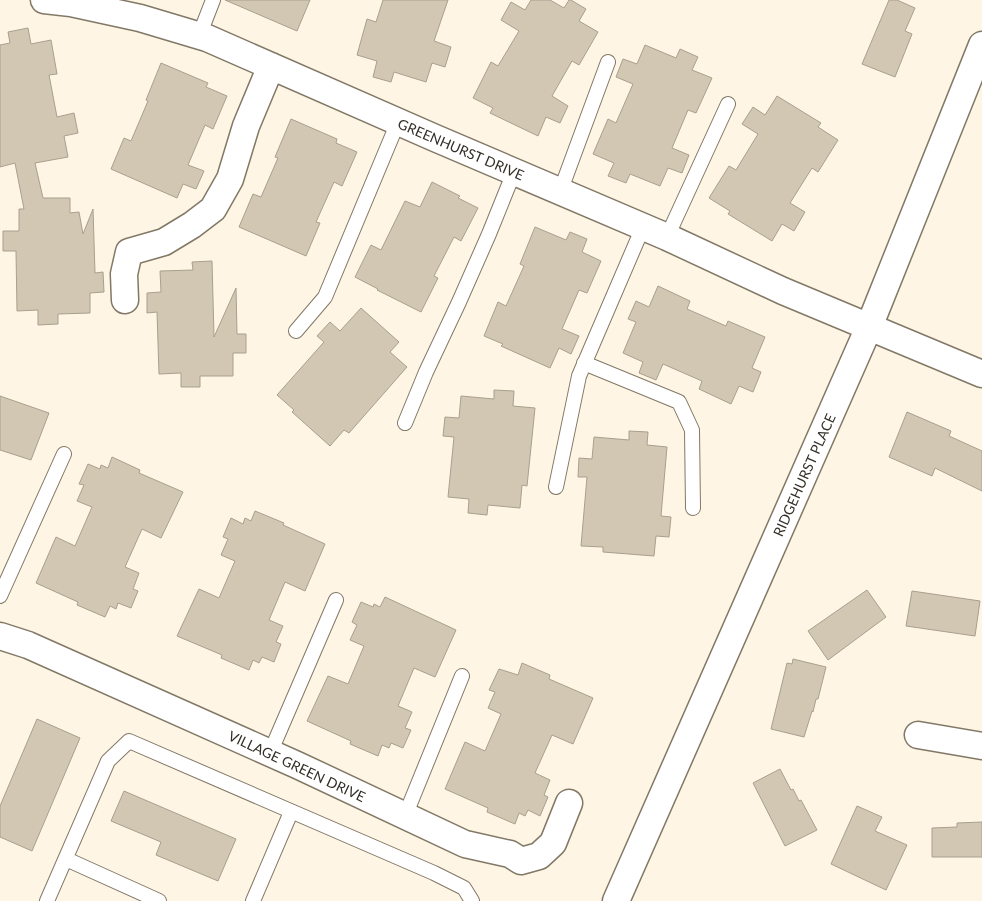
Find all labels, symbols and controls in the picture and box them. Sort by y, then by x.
street label: GREENHURST DRIVE [395,115,527,183]
street label: RIDGEHURST PLACE [769,411,839,539]
street label: VILLAGE GREEN DRIVE [226,727,368,805]

